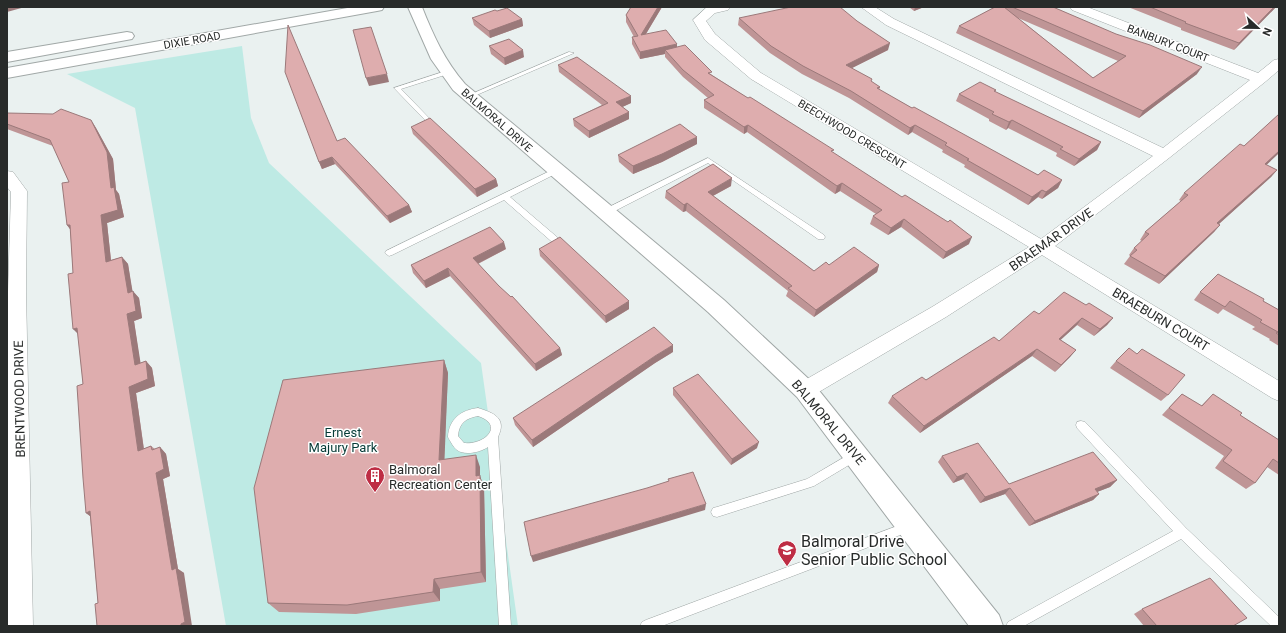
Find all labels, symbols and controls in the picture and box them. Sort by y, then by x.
north arrow [1238,8,1278,48]
street label: BANBURY COURT [1125,22,1211,65]
text: N [1259,26,1274,38]
street label: DIXIE ROAD [162,29,222,52]
street label: BALMORAL DRIVE [458,86,535,155]
street label: BEECHWOOD CRESCENT [795,97,908,172]
street label: BRAEMAR DRIVE [1006,205,1096,274]
street label: BRAEBURN COURT [1110,285,1212,354]
street label: BRENTWOOD DRIVE [11,340,28,458]
street label: BALMORAL DRIVE [789,377,869,468]
park label: Ernest Majury Park [309,425,378,455]
place label: Balmoral Recreation Center [389,462,493,492]
building icon: Balmoral Recreation Center [364,465,386,493]
place label: Balmoral Drive Senior Public School [801,532,947,569]
school or university icon: Balmoral Drive Senior Public School [776,539,798,567]

